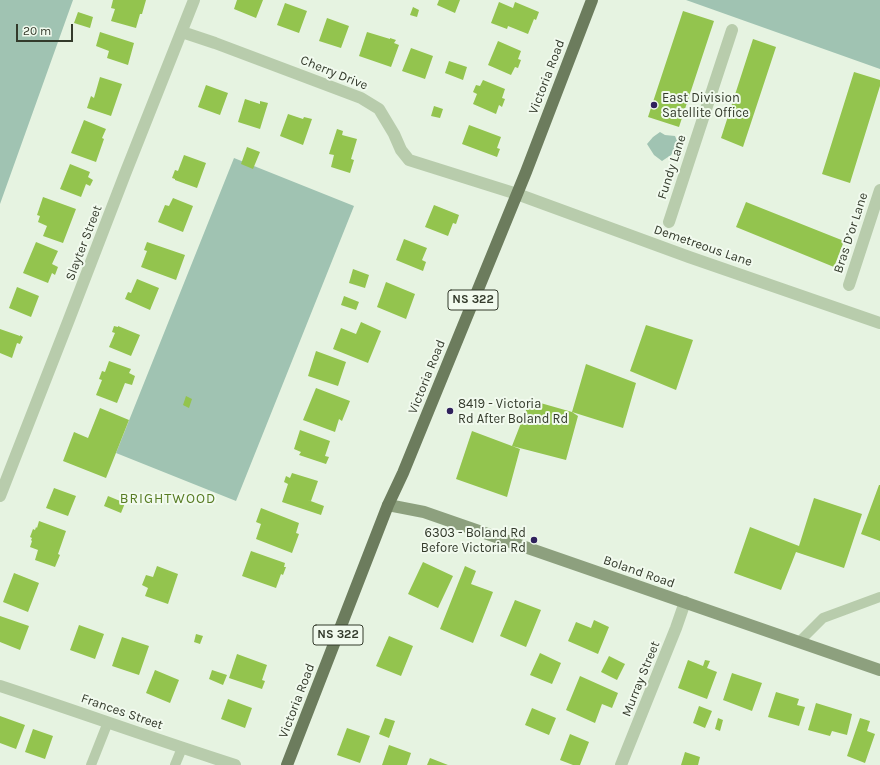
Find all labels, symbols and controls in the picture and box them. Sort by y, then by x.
scale bar [18,16,75,42]
text: 20 m [23,24,51,38]
street label: Victoria Road [526,38,568,116]
street label: Cherry Drive [298,52,370,94]
place label: East Division Satellite Office [662,90,749,121]
marker: East Division Satellite Office [649,100,659,110]
street label: Fundy Lane [654,133,690,201]
street label: Bras D’or Lane [831,191,871,275]
street label: Slayter Street [62,203,106,283]
street label: Demetreous Lane [652,222,754,270]
road number: NS 322 [448,290,498,310]
street label: Victoria Road [405,338,449,416]
place label: 8419 - Victoria Rd After Boland Rd [458,396,568,427]
marker: 8419 - Victoria Rd After Boland Rd [445,406,455,416]
district label: BRIGHTWOOD [120,491,216,507]
place label: 6303 - Boland Rd Before Victoria Rd [421,525,526,556]
marker: 6303 - Boland Rd Before Victoria Rd [529,535,539,545]
street label: Boland Road [601,552,677,592]
road number: NS 322 [313,625,363,645]
street label: Murray Street [619,639,663,719]
street label: Victoria Road [276,662,318,740]
street label: Frances Street [79,691,165,733]

